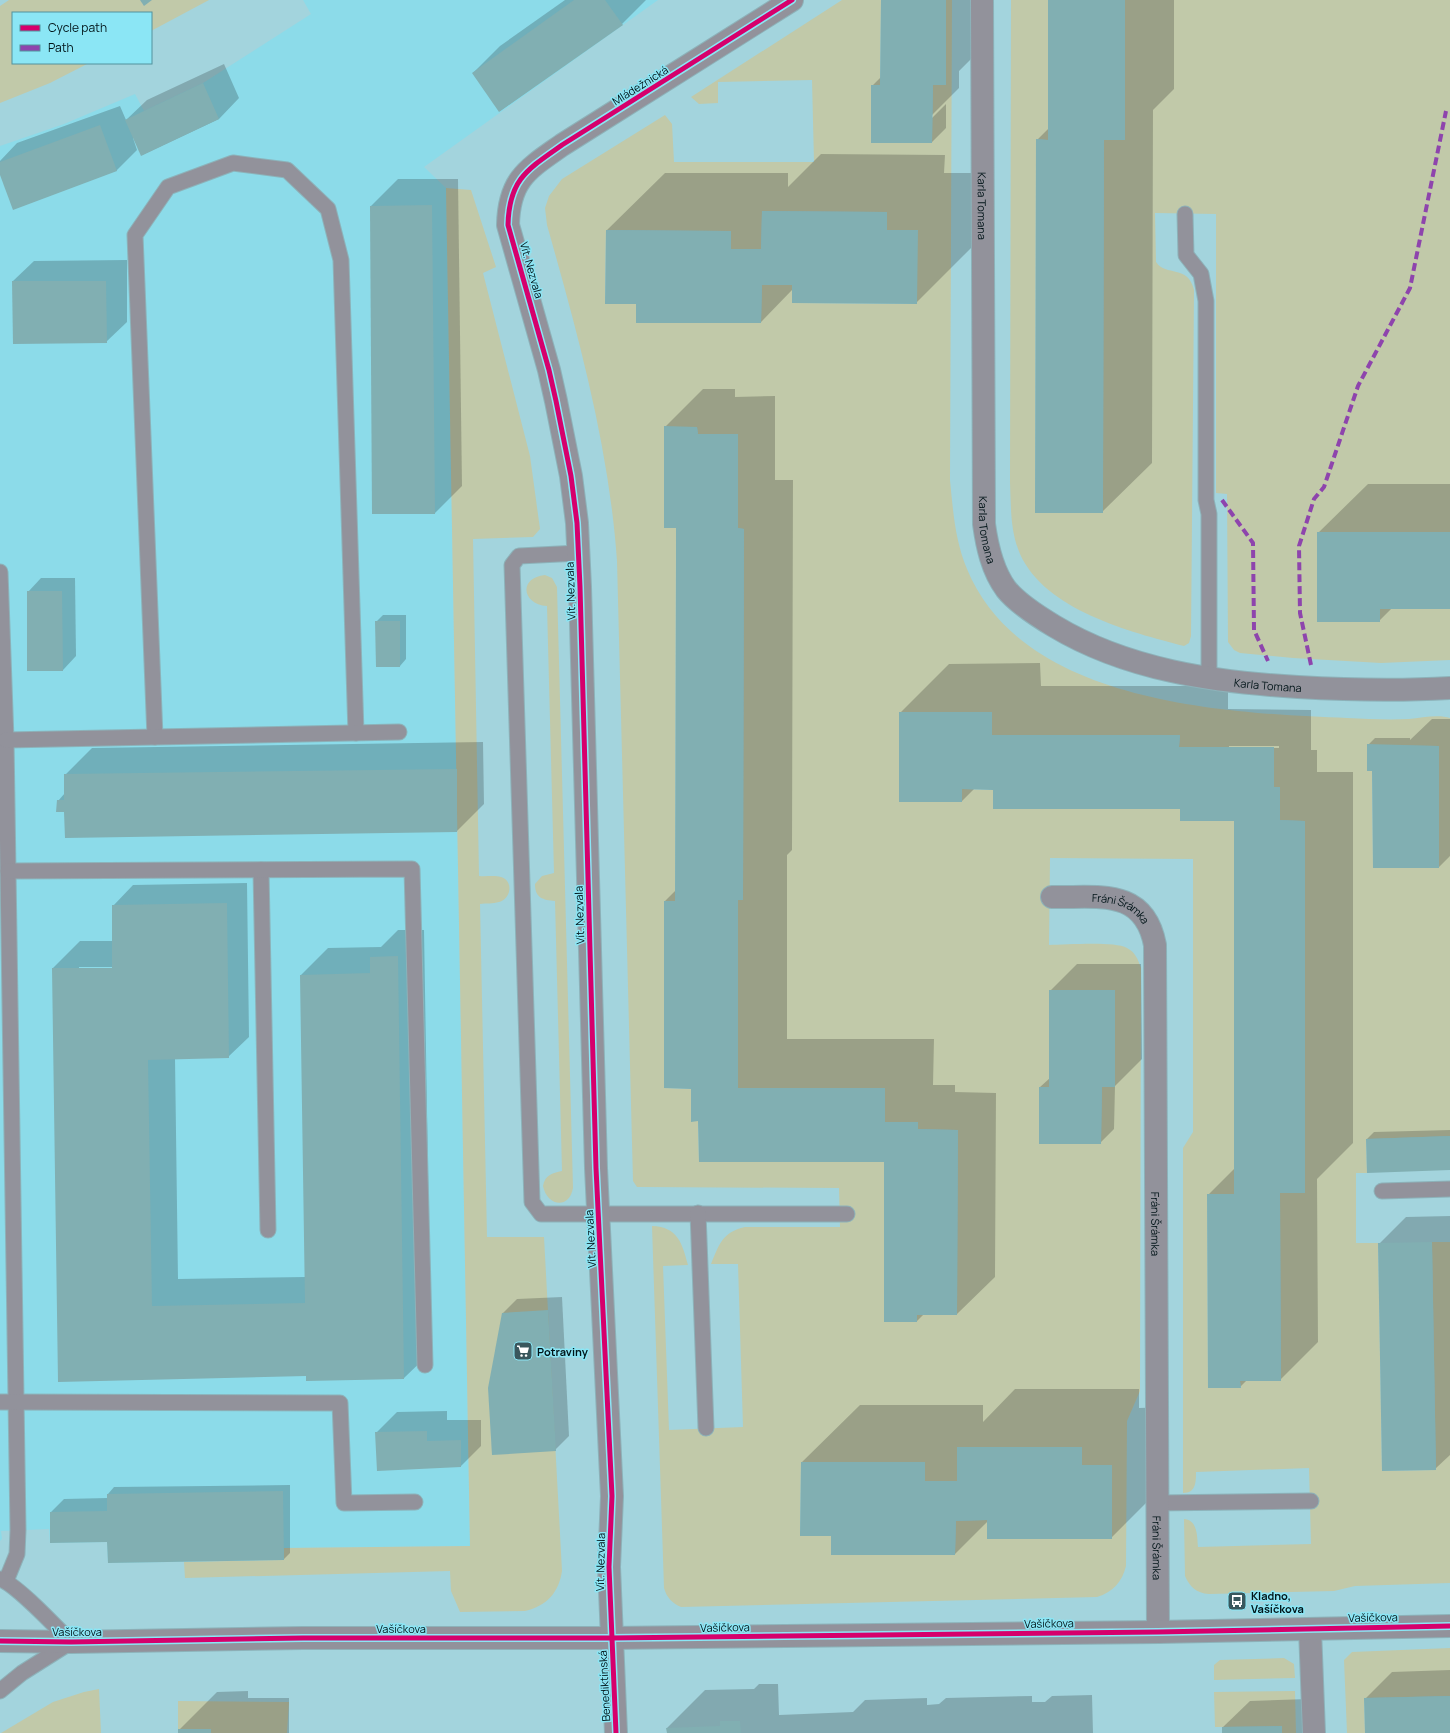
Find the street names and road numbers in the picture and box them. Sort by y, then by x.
street label: Mládežnická [609,62,671,108]
street label: Karla Tomana [975,172,990,240]
street label: Vít. Nezvala [517,240,547,300]
street label: Karla Tomana [976,496,1000,565]
street label: Vít. Nezvala [561,562,579,620]
street label: Karla Tomana [1233,674,1302,695]
street label: Vít. Nezvala [570,886,588,944]
street label: Fráni Šrámka [1092,889,1154,926]
street label: Fráni Šrámka [1149,1192,1164,1256]
street label: Vít. Nezvala [581,1210,599,1268]
street label: Fráni Šrámka [1150,1516,1165,1580]
street label: Vít. Nezvala [592,1533,608,1591]
street label: Vašíčkova [1348,1609,1398,1625]
street label: Vašíčkova [1024,1615,1074,1631]
street label: Vašíčkova [700,1619,750,1635]
street label: Vašíčkova [376,1621,426,1636]
street label: Vašíčkova [52,1624,102,1639]
street label: Benediktínská [595,1650,613,1722]

